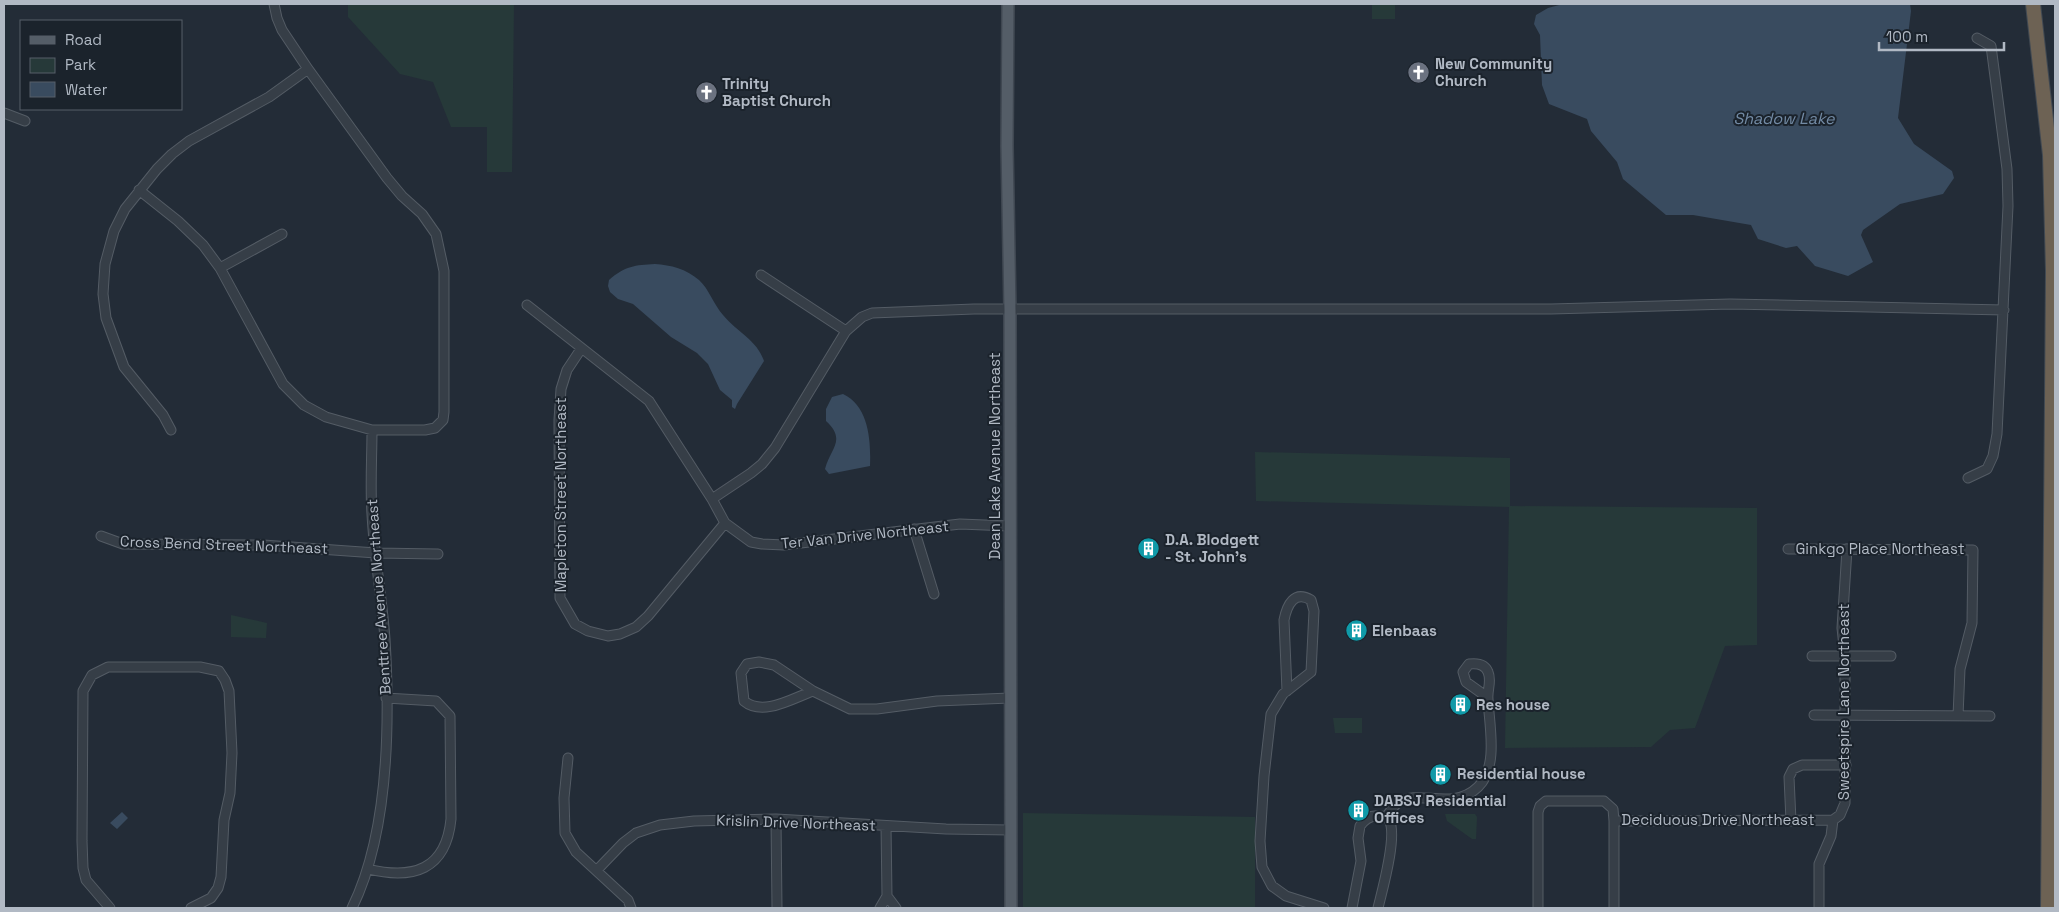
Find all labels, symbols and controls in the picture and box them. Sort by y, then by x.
legend [20,20,182,110]
scale bar [1879,20,2004,52]
text: 100 m [1886,27,1928,46]
text: Road [65,30,102,49]
place label: New Community Church [1435,54,1552,90]
text: Park [65,55,96,74]
church icon: New Community Church [1407,61,1431,85]
place label: Trinity Baptist Church [722,74,831,110]
text: Water [65,80,108,99]
church icon: Trinity Baptist Church [694,81,718,105]
water label: Shadow Lake [1733,108,1835,129]
street label: Dean Lake Avenue Northeast [985,352,1004,560]
street label: Mapleton Street Northeast [551,397,570,593]
street label: Benttree Avenue Northeast [362,498,395,696]
street label: Ter Van Drive Northeast [780,516,950,553]
place label: D.A. Blodgett - St. John's [1165,530,1259,566]
street label: Cross Bend Street Northeast [120,531,328,558]
building icon: D.A. Blodgett - St. John's [1137,537,1161,561]
street label: Ginkgo Place Northeast [1795,539,1965,558]
street label: Sweetspire Lane Northeast [1834,604,1853,800]
building icon: Elenbaas [1344,619,1368,643]
place label: Elenbaas [1372,621,1437,640]
building icon: Res house [1448,693,1472,717]
place label: Res house [1476,695,1550,714]
building icon: Residential house [1429,762,1453,786]
place label: Residential house [1457,764,1586,783]
place label: DABSJ Residential Offices [1374,791,1506,827]
building icon: DABSJ Residential Offices [1346,798,1370,822]
street label: Krislin Drive Northeast [716,810,876,835]
street label: Deciduous Drive Northeast [1621,810,1815,829]

